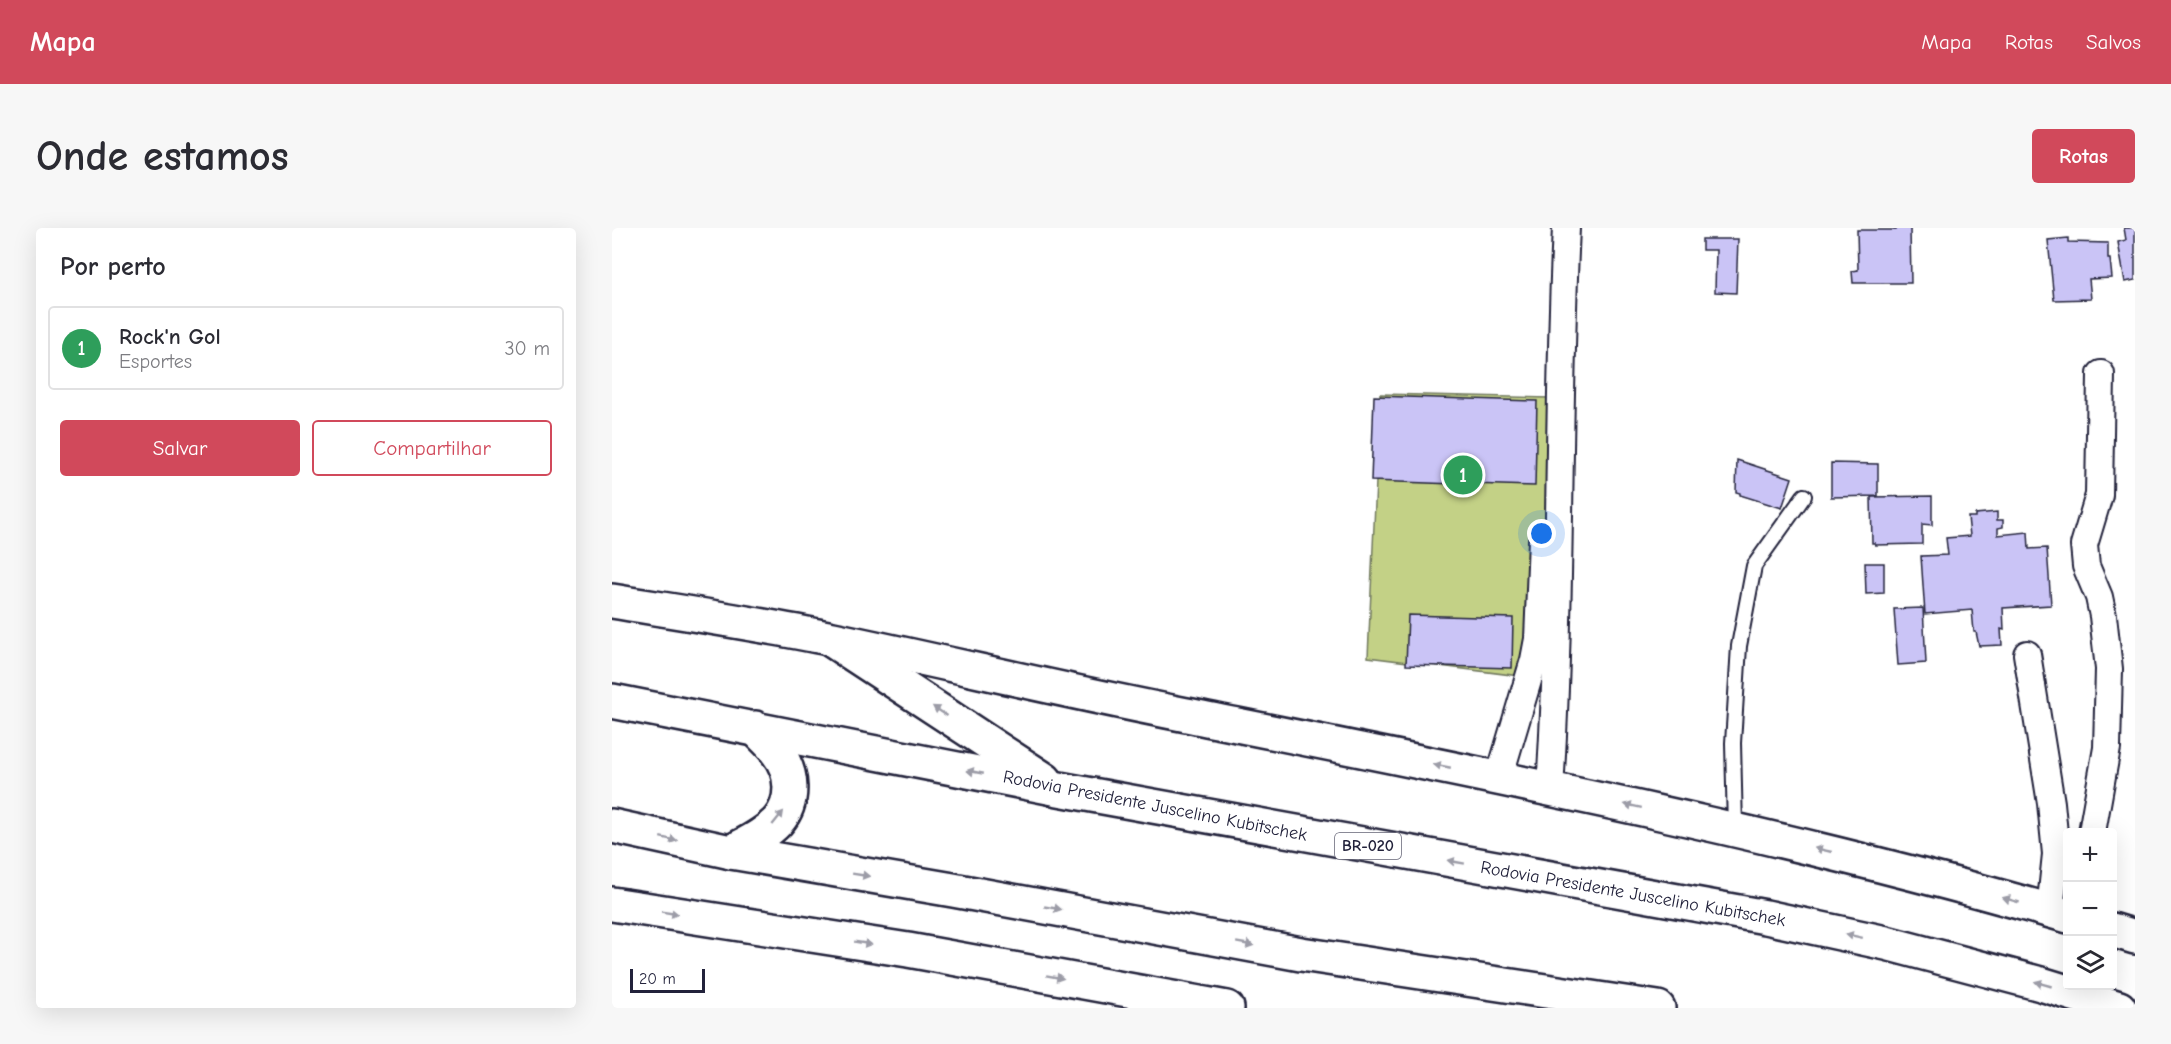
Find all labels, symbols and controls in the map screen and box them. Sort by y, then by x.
text: Mapa [30,26,96,58]
text: Mapa [1921,30,1972,54]
text: Rotas [2005,30,2053,54]
text: Salvos [2086,30,2141,54]
button: Rotas [2032,129,2135,183]
text: Onde estamos [36,132,289,181]
text: Por perto [60,252,166,282]
text: Rock'n Gol [119,324,221,350]
text: 1 [78,337,85,360]
text: 30 m [504,337,550,360]
text: Esportes [119,350,192,373]
button: Salvar [60,420,300,476]
button: Compartilhar [312,420,552,476]
pin: 1 [1444,452,1482,498]
your location [1527,519,1556,548]
one-way arrow [932,706,948,717]
one-way arrow [1432,761,1451,770]
street label: Rodovia Presidente Juscelino Kubitschek [1001,766,1309,846]
one-way arrow [966,767,985,777]
one-way arrow [1623,801,1642,810]
one-way arrow [771,810,784,826]
map controls [2063,828,2117,990]
button: + [2063,828,2117,882]
road number: BR-020 [1335,833,1401,859]
one-way arrow [660,834,678,844]
one-way arrow [1814,845,1832,855]
one-way arrow [1447,857,1466,866]
street label: Rodovia Presidente Juscelino Kubitschek [1479,857,1787,931]
one-way arrow [851,871,870,880]
button: − [2063,882,2117,936]
one-way arrow [2002,895,2020,904]
one-way arrow [1043,904,1062,913]
one-way arrow [660,909,679,918]
one-way arrow [1845,931,1864,940]
button: layers [2063,936,2117,990]
one-way arrow [853,938,872,947]
one-way arrow [1235,940,1254,949]
scale bar [630,966,705,994]
text: 20 m [639,970,676,988]
one-way arrow [1045,972,1064,981]
one-way arrow [2034,979,2052,988]

